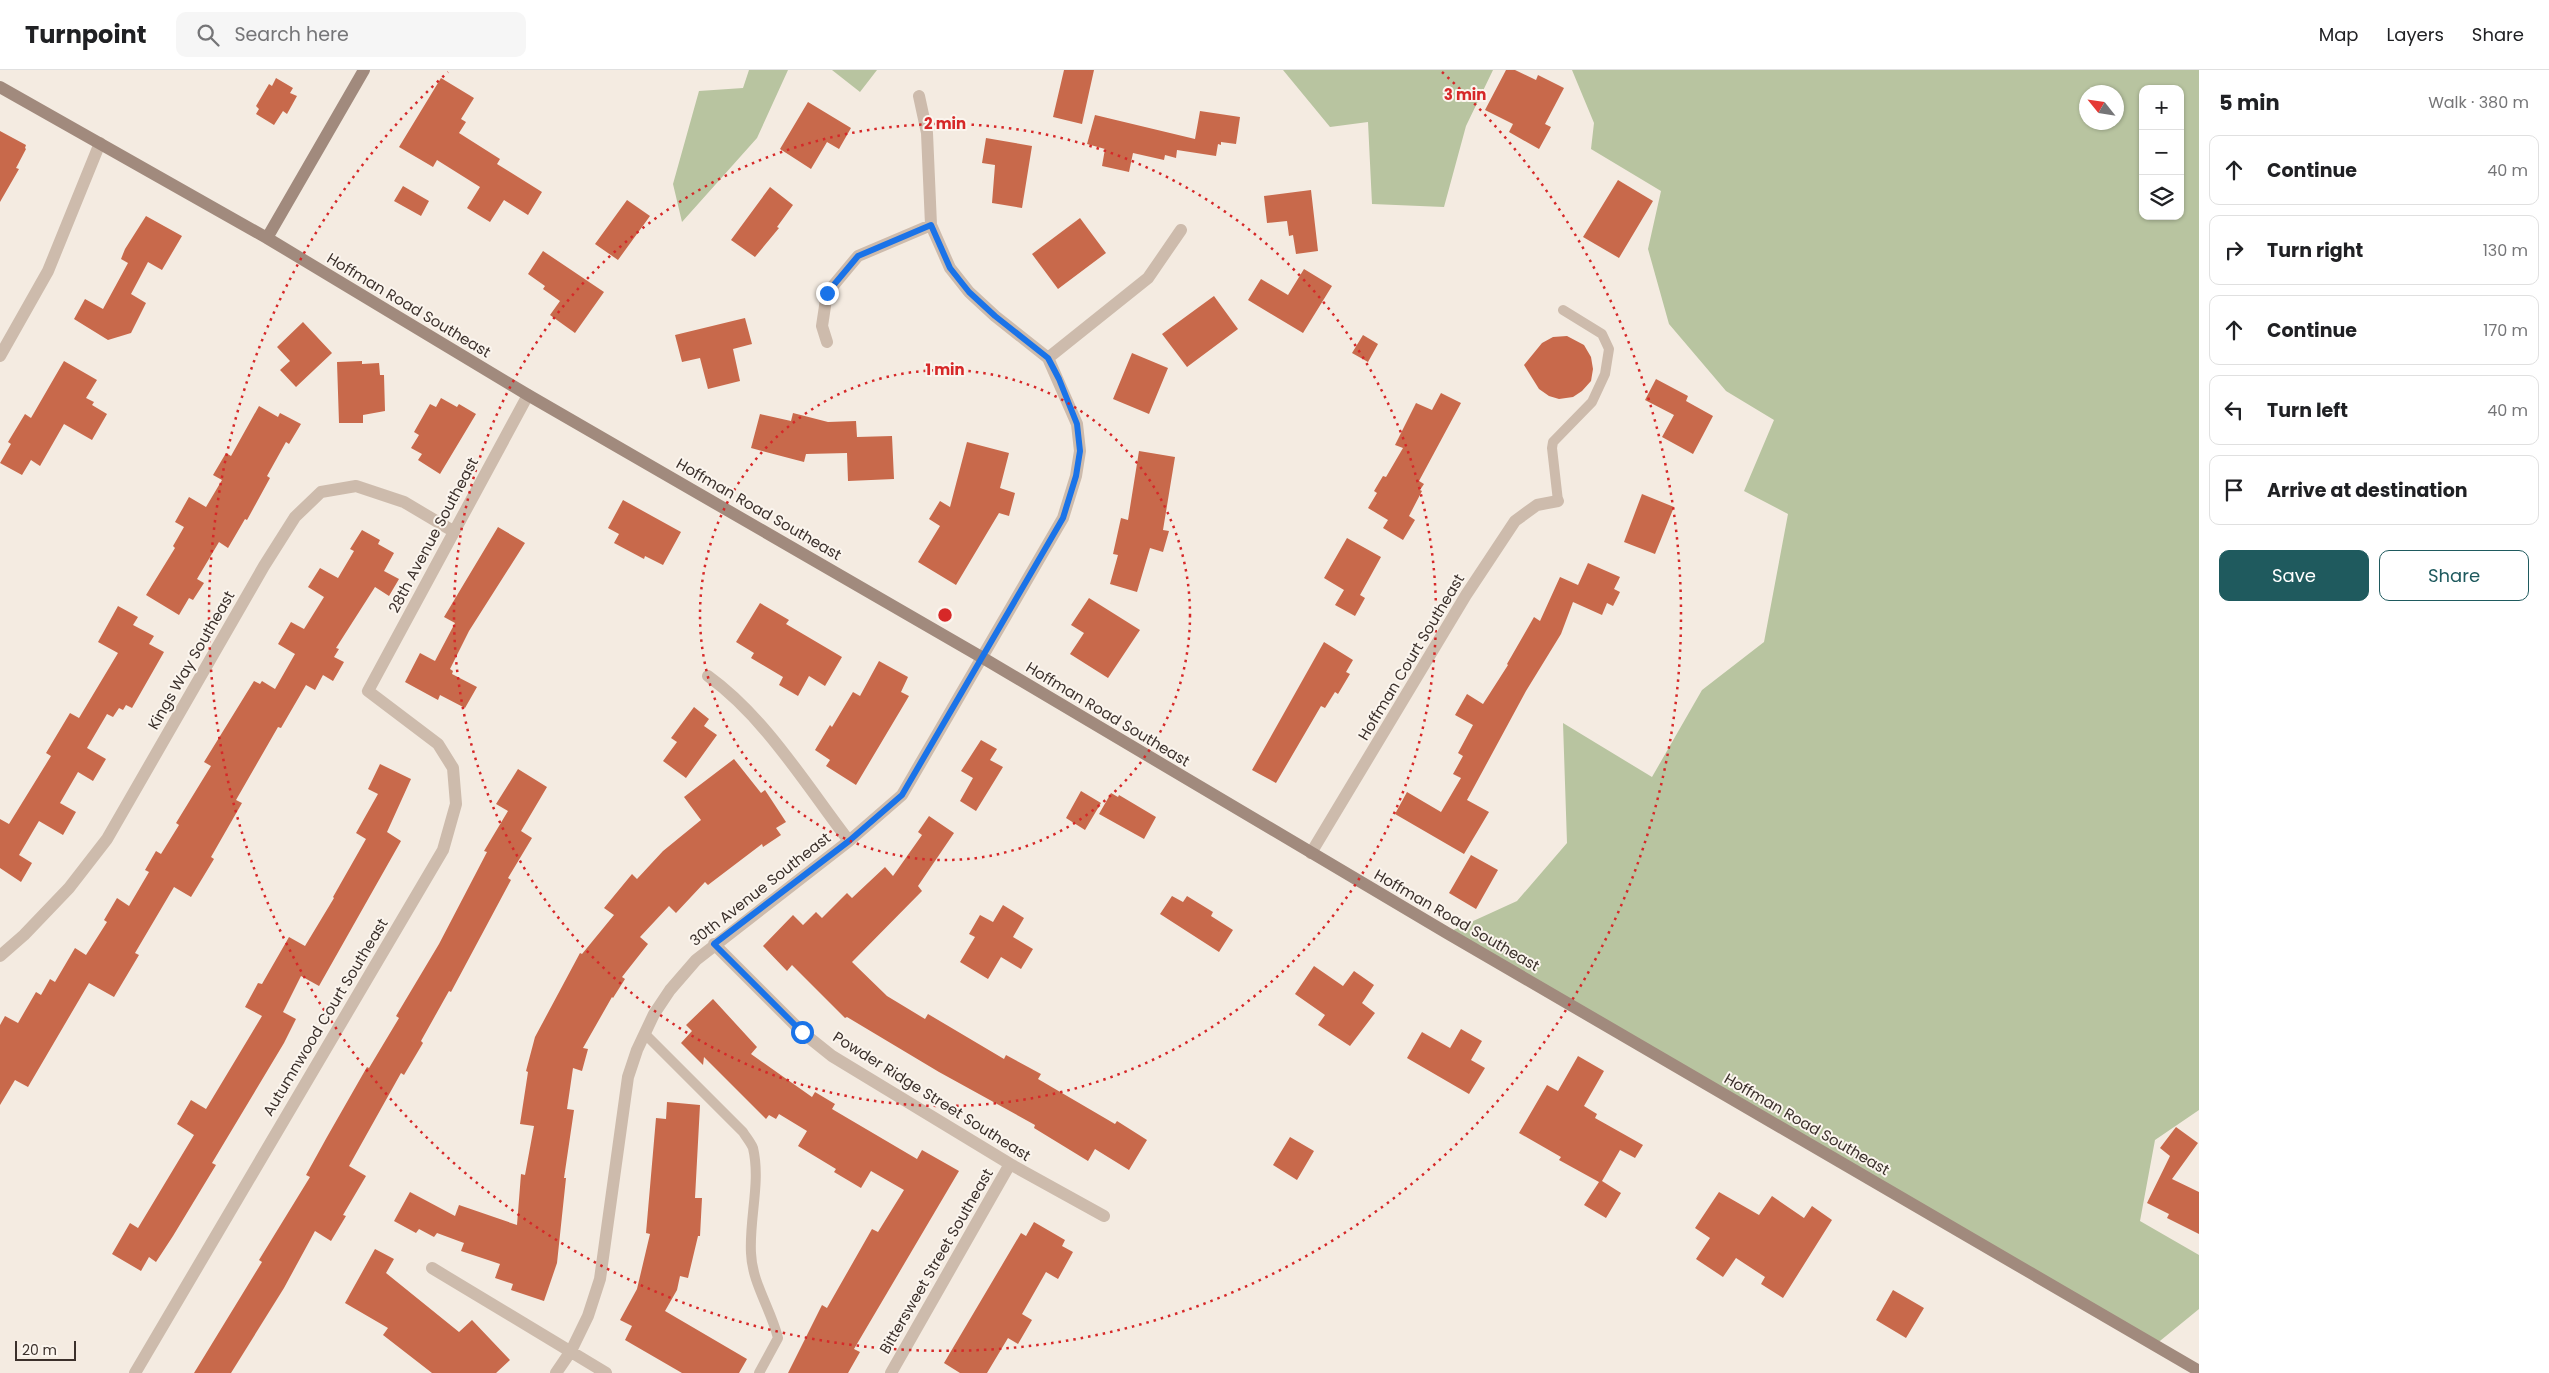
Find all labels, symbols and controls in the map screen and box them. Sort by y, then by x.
search box [176,12,526,57]
text: Turnpoint [25,18,146,51]
icon: search [194,21,222,49]
text: Search here [234,21,349,48]
text: Map [2319,22,2359,47]
text: Layers [2387,22,2444,47]
text: Share [2472,22,2524,47]
text: 3 min [1444,84,1486,105]
north arrow [2079,85,2124,130]
map controls [2139,85,2184,220]
button: + [2139,85,2184,130]
text: 5 min [2219,88,2280,117]
text: Walk · 380 m [2428,91,2529,114]
text: 2 min [924,113,966,134]
button: − [2139,130,2184,175]
icon: ahead [2220,156,2248,184]
text: Continue [2267,157,2357,184]
text: 40 m [2487,159,2528,182]
button: layers [2139,175,2184,220]
icon: right [2220,236,2248,264]
text: Turn right [2267,237,2363,264]
text: 130 m [2483,239,2528,262]
street label: Hoffman Road Southeast [323,248,495,362]
route end [816,282,839,305]
icon: ahead [2220,316,2248,344]
text: Continue [2267,317,2357,344]
text: 170 m [2483,319,2528,342]
text: 1 min [925,359,965,380]
icon: left [2220,396,2248,424]
text: Turn left [2267,397,2348,424]
text: 40 m [2487,399,2528,422]
street label: Hoffman Road Southeast [672,453,846,565]
street label: 28th Avenue Southeast [383,454,483,616]
icon: arrive [2220,476,2248,504]
text: Arrive at destination [2267,477,2468,504]
button: Save [2219,550,2369,601]
button: Share [2379,550,2529,601]
street label: Hoffman Court Southeast [1353,570,1469,744]
street label: Kings Way Southeast [143,587,239,733]
centre of rings [936,606,954,624]
street label: Hoffman Road Southeast [1022,657,1194,771]
street label: 30th Avenue Southeast [685,827,835,951]
street label: Hoffman Road Southeast [1370,864,1544,976]
street label: Autumnwood Court Southeast [258,914,392,1120]
route start [791,1021,814,1044]
street label: Powder Ridge Street Southeast [829,1026,1035,1166]
street label: Hoffman Road Southeast [1720,1068,1894,1180]
street label: Bittersweet Street Southeast [874,1165,998,1357]
scale bar [15,1338,76,1361]
text: 20 m [22,1340,57,1360]

